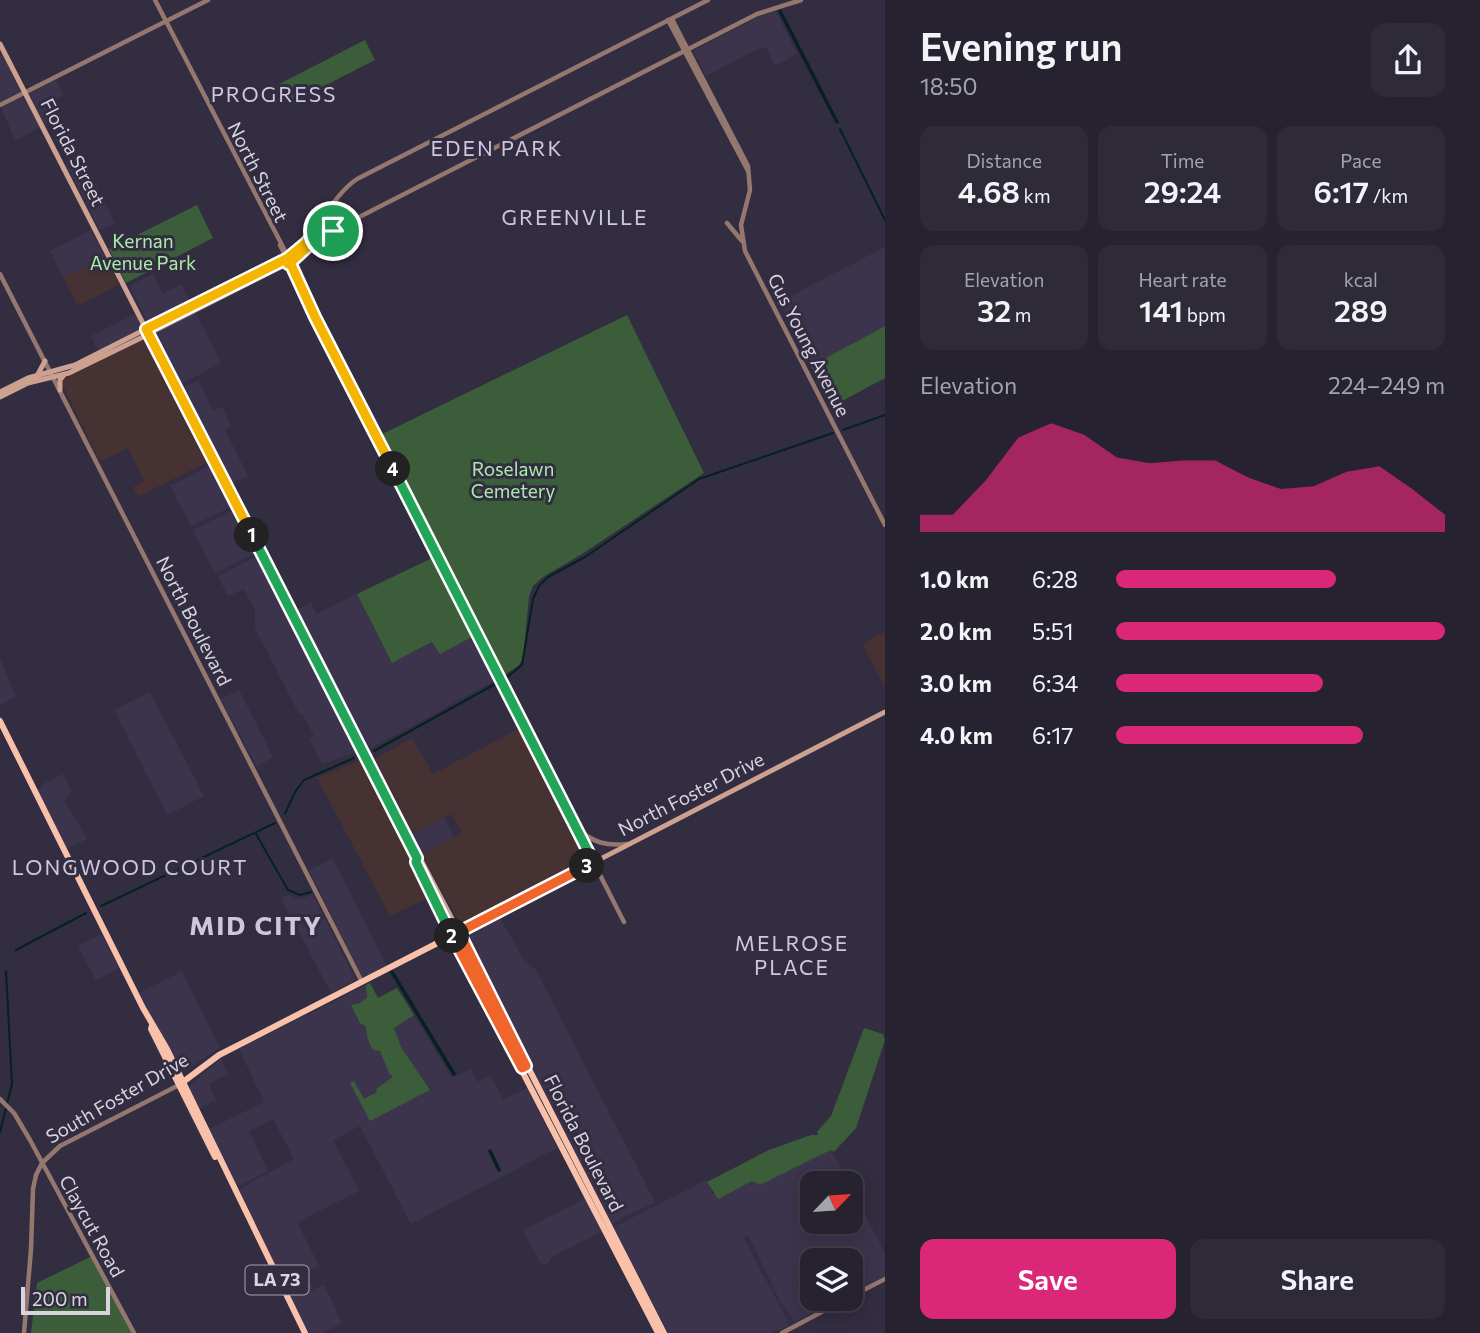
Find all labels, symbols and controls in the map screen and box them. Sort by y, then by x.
text: Evening run [920,22,1123,69]
button: share [1371,23,1445,97]
text: 18:50 [920,72,977,100]
district label: PROGRESS [211,81,337,106]
street label: Florida Street [36,94,111,210]
street label: North Street [223,118,294,226]
district label: EDEN PARK [431,135,563,160]
text: Distance [966,149,1042,172]
text: Time [1161,149,1204,172]
text: Pace [1340,149,1381,172]
text: 4.68 [958,172,1020,209]
text: 29:24 [1144,172,1221,209]
text: 6:17 [1313,172,1369,209]
text: km [1020,184,1051,207]
text: /km [1369,184,1408,207]
pin [303,201,363,261]
district label: GREENVILLE [501,204,649,229]
icon: arrive [314,212,352,250]
park label: Kernan Avenue Park [90,229,196,274]
text: Elevation [964,268,1044,291]
text: Heart rate [1138,268,1227,291]
text: kcal [1344,268,1378,291]
street label: Gus Young Avenue [763,269,855,420]
text: 32 [977,291,1011,328]
text: 141 [1139,291,1183,328]
text: 289 [1334,291,1388,328]
text: m [1011,303,1031,326]
text: bpm [1183,303,1226,326]
text: Elevation [920,371,1017,399]
text: 224–249 m [1328,371,1445,399]
pin: 4 [376,452,410,486]
text: 4 [387,457,398,480]
park label: Roselawn Cemetery [471,457,555,502]
pin: 1 [234,518,270,552]
text: 1 [247,523,256,546]
street label: North Boulevard [152,552,237,689]
text: 1.0 km [920,565,989,593]
text: 6:28 [1032,565,1078,593]
text: 2.0 km [920,617,992,645]
text: 5:51 [1032,617,1074,645]
text: 3.0 km [920,669,992,697]
text: 6:34 [1032,669,1078,697]
text: 4.0 km [920,721,993,749]
text: 6:17 [1032,721,1073,749]
street label: North Foster Drive [614,747,768,840]
pin: 3 [570,848,604,884]
district label: LONGWOOD COURT [12,854,248,879]
text: 3 [581,854,592,877]
district label: MID CITY [189,909,323,940]
pin: 2 [434,918,470,954]
text: 2 [446,924,457,947]
district label: MELROSE PLACE [735,930,849,979]
street label: South Foster Drive [42,1047,192,1148]
street label: Florida Boulevard [540,1070,629,1215]
street label: Claycut Road [55,1171,130,1281]
north arrow [800,1171,863,1234]
map controls [800,1171,863,1311]
button: Save [920,1239,1176,1319]
button: Share [1190,1239,1445,1319]
button: layers [800,1248,863,1311]
road number: LA 73 [246,1266,308,1294]
scale bar [21,1284,110,1316]
text: 200 m [32,1287,88,1310]

